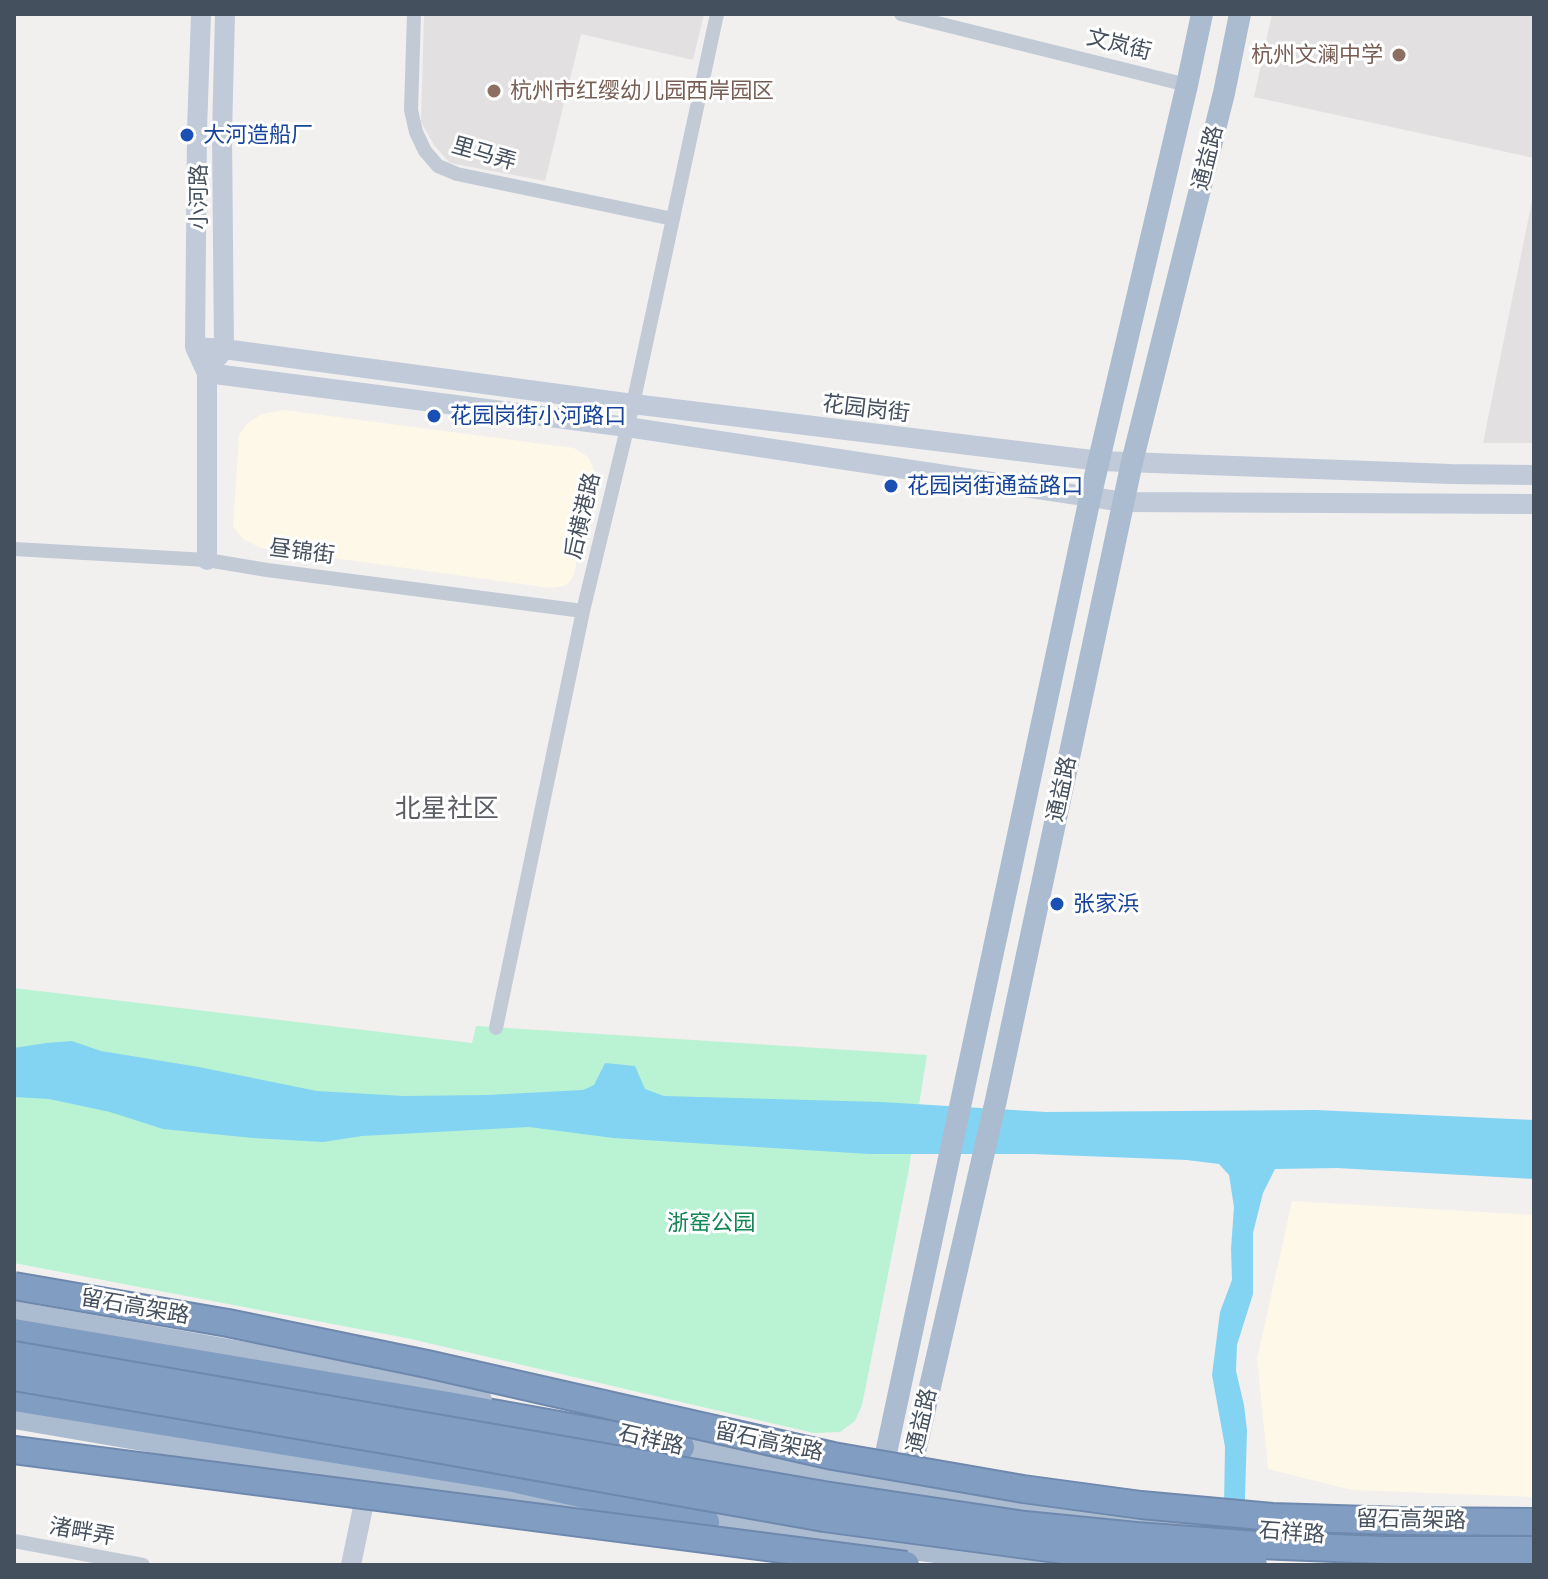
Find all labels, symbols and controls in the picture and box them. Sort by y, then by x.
street label: 文岚街 [1084,24,1154,66]
place label: 杭州文澜中学 [1251,42,1383,68]
marker: 杭州文澜中学 [1390,46,1408,64]
place label: 杭州市红缨幼儿园西岸园区 [510,78,774,104]
marker: 杭州市红缨幼儿园西岸园区 [485,82,503,100]
place label: 大河造船厂 [203,122,313,148]
street label: 通益路 [1187,123,1229,193]
marker: 大河造船厂 [178,126,196,144]
street label: 里马弄 [449,132,519,176]
street label: 小河路 [186,164,212,230]
street label: 花园岗街 [821,391,911,427]
place label: 花园岗街小河路口 [450,403,626,429]
marker: 花园岗街小河路口 [425,407,443,425]
street label: 后横港路 [560,470,606,562]
place label: 花园岗街通益路口 [907,473,1083,499]
marker: 花园岗街通益路口 [882,477,900,495]
street label: 昼锦街 [268,535,336,569]
street label: 通益路 [1042,754,1082,824]
district label: 北星社区 [395,793,499,825]
place label: 张家浜 [1073,891,1139,917]
marker: 张家浜 [1048,895,1066,913]
park label: 浙窑公园 [667,1210,755,1236]
street label: 留石高架路 [79,1284,191,1330]
street label: 通益路 [902,1386,942,1456]
street label: 留石高架路 [712,1418,826,1466]
street label: 石祥路 [616,1420,686,1460]
street label: 留石高架路 [1356,1506,1466,1534]
street label: 渚畔弄 [47,1513,117,1551]
street label: 石祥路 [1258,1518,1326,1548]

